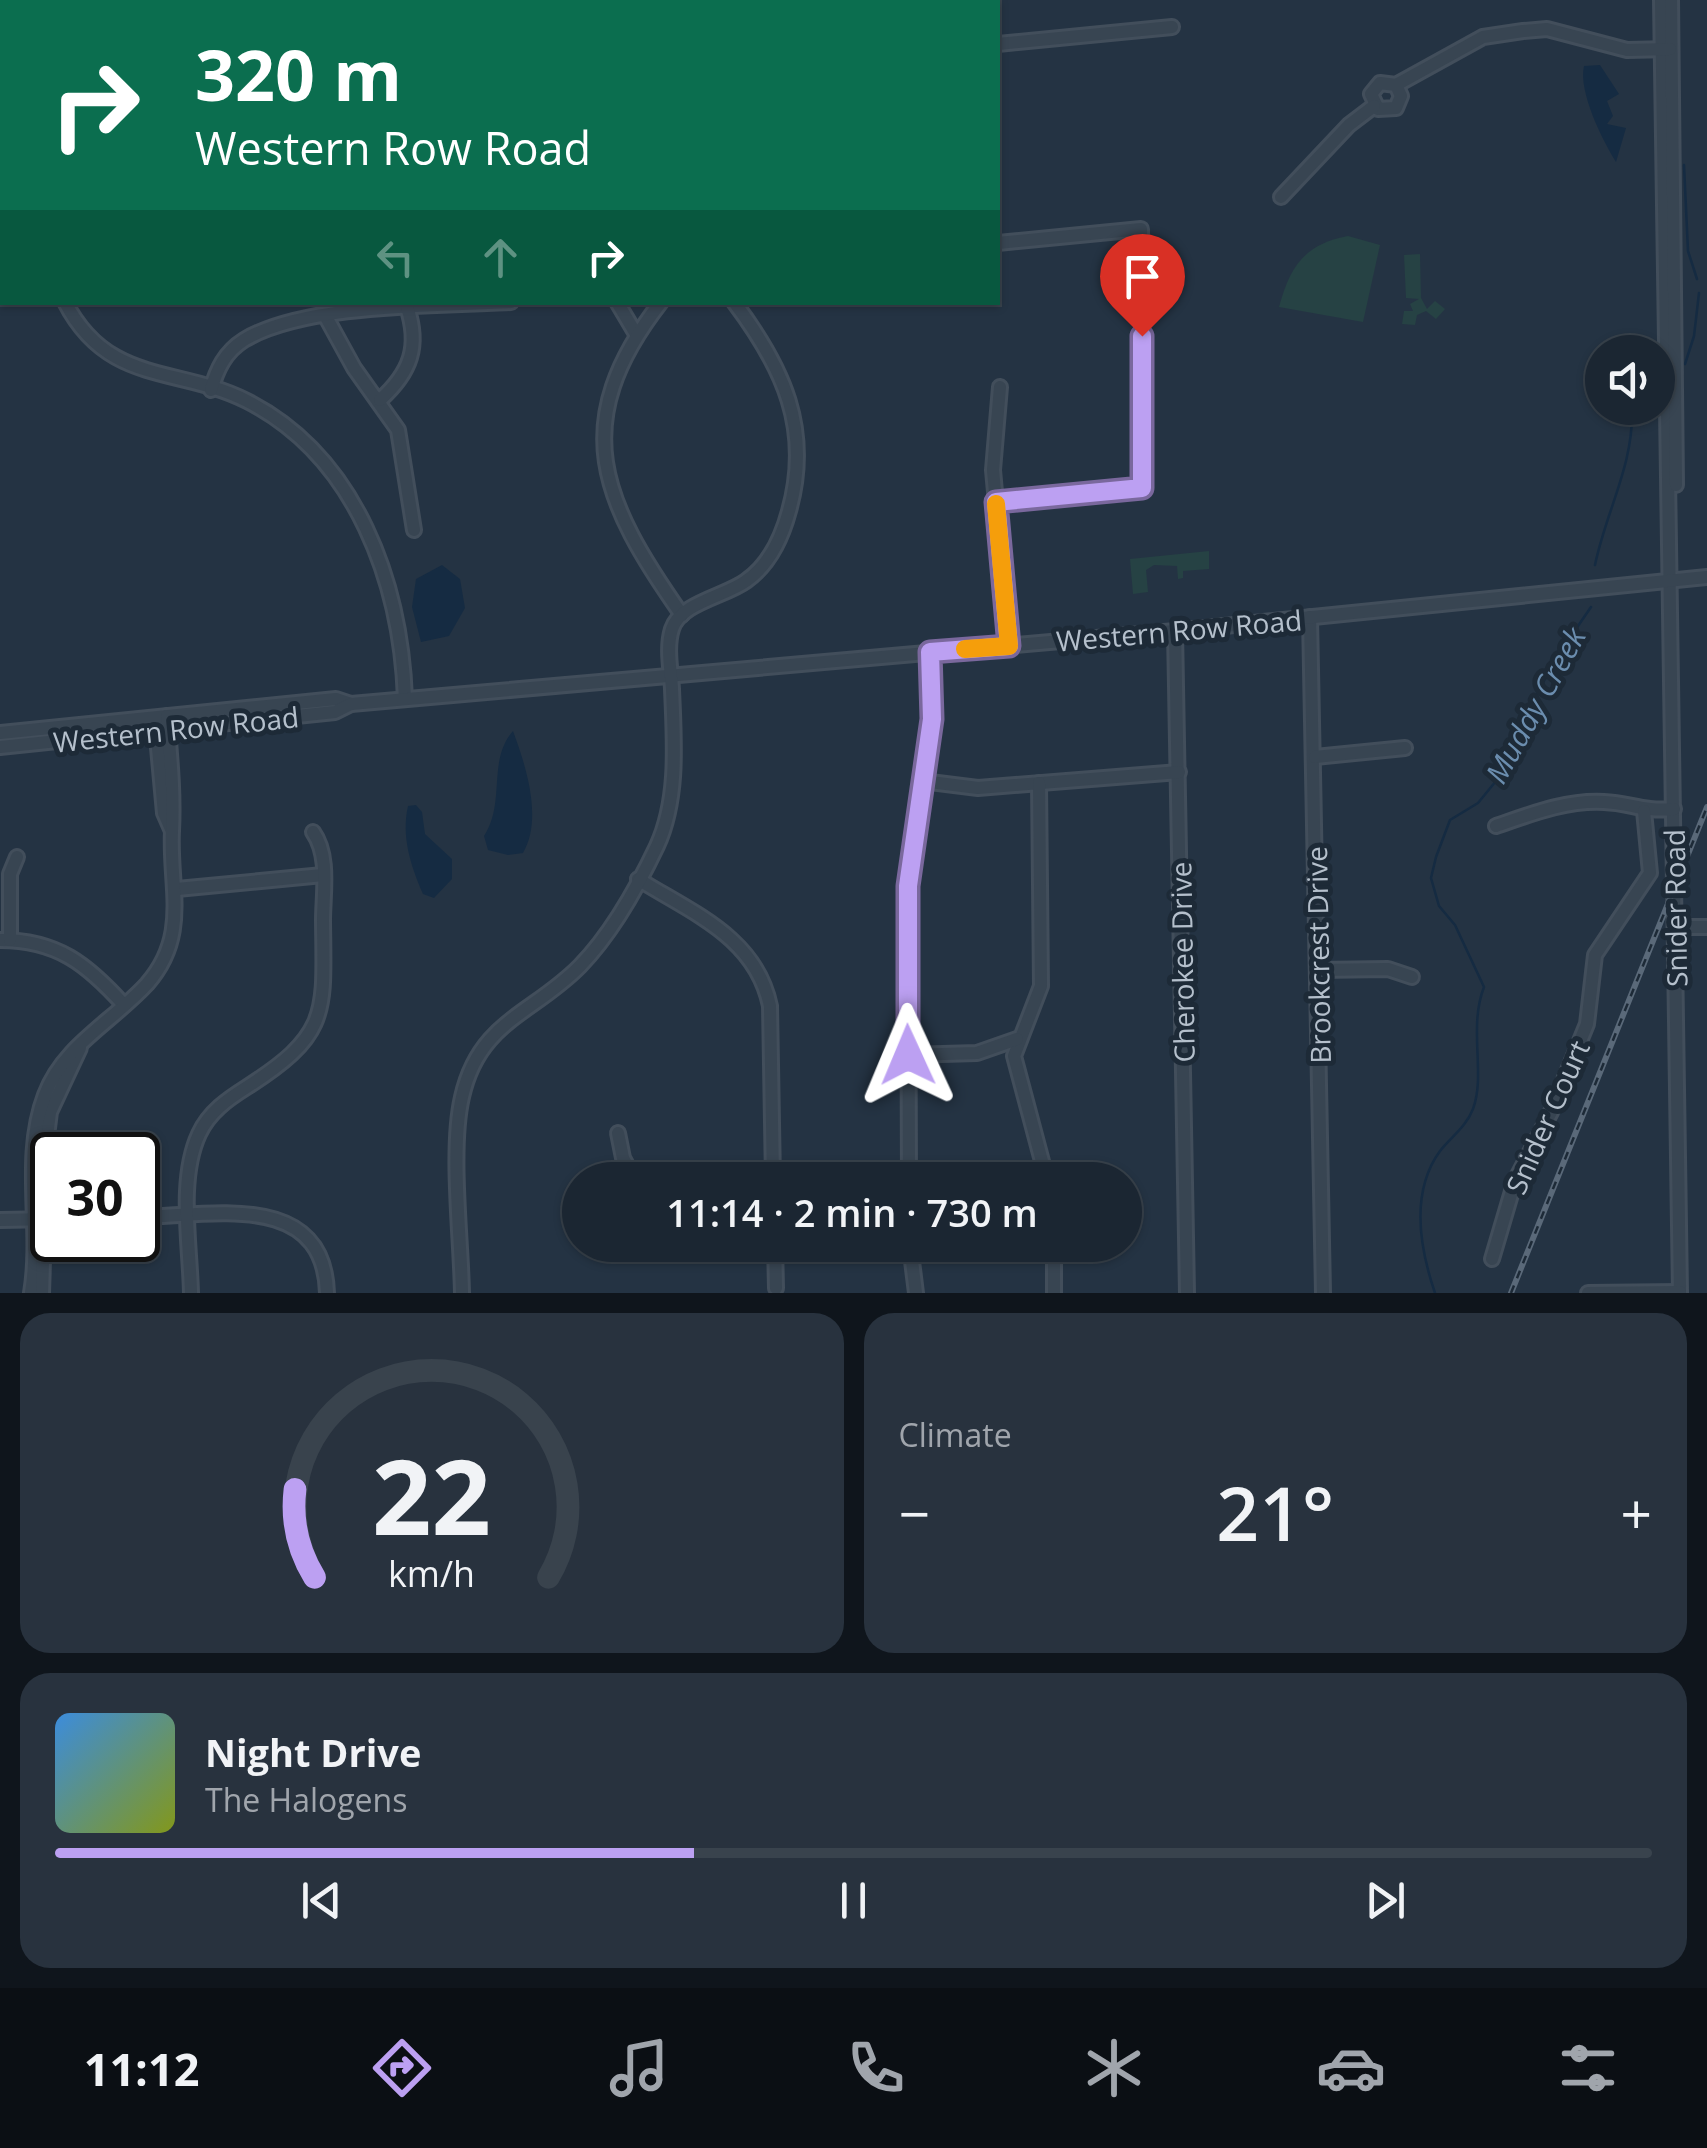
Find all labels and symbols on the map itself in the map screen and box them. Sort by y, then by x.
pin [1100,234,1185,337]
street label: Western Row Road [1055,600,1303,660]
water label: Muddy Creek [1475,618,1595,790]
street label: Western Row Road [51,697,301,761]
street label: Snider Road [1655,829,1695,987]
street label: Brookcrest Drive [1297,846,1339,1064]
street label: Cherokee Drive [1161,861,1203,1063]
position arrow [856,1003,960,1107]
street label: Snider Court [1496,1034,1598,1200]
speed limit sign: 30 [30,1132,160,1262]

